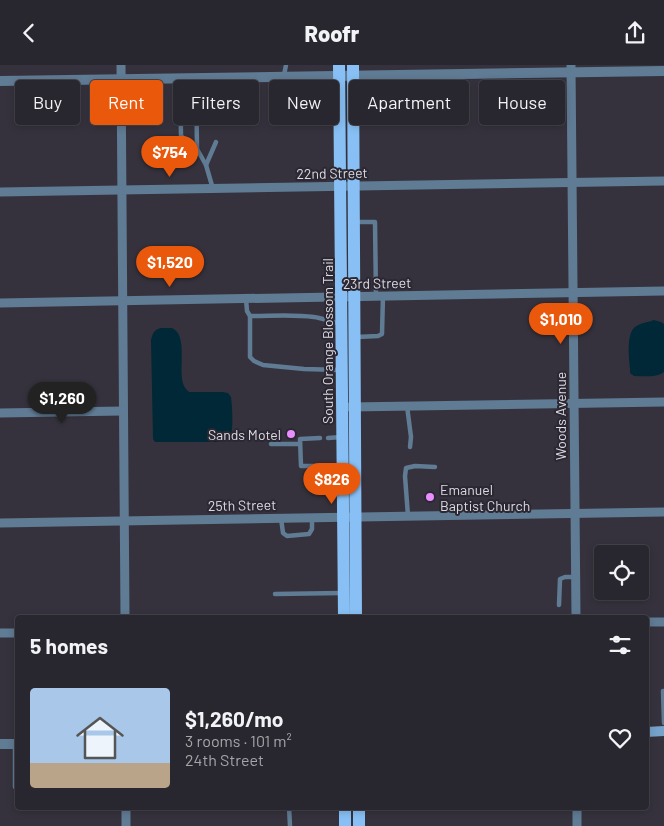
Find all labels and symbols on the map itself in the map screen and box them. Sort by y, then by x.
pin: $754 [140,135,200,178]
street label: 22nd Street [296,164,368,182]
pin: $1,520 [129,245,211,288]
street label: South Orange Blossom Trail [319,258,336,424]
street label: 23rd Street [343,274,411,292]
pin: $1,010 [520,303,602,345]
street label: Woods Avenue [552,372,569,460]
pin: $1,260 [21,381,103,424]
place label: Sands Motel [208,426,281,443]
marker: Sands Motel [285,428,297,440]
pin: $826 [302,463,362,505]
place label: Emanuel Baptist Church [440,481,530,514]
marker: Emanuel Baptist Church [424,491,436,503]
street label: 25th Street [208,496,276,514]

